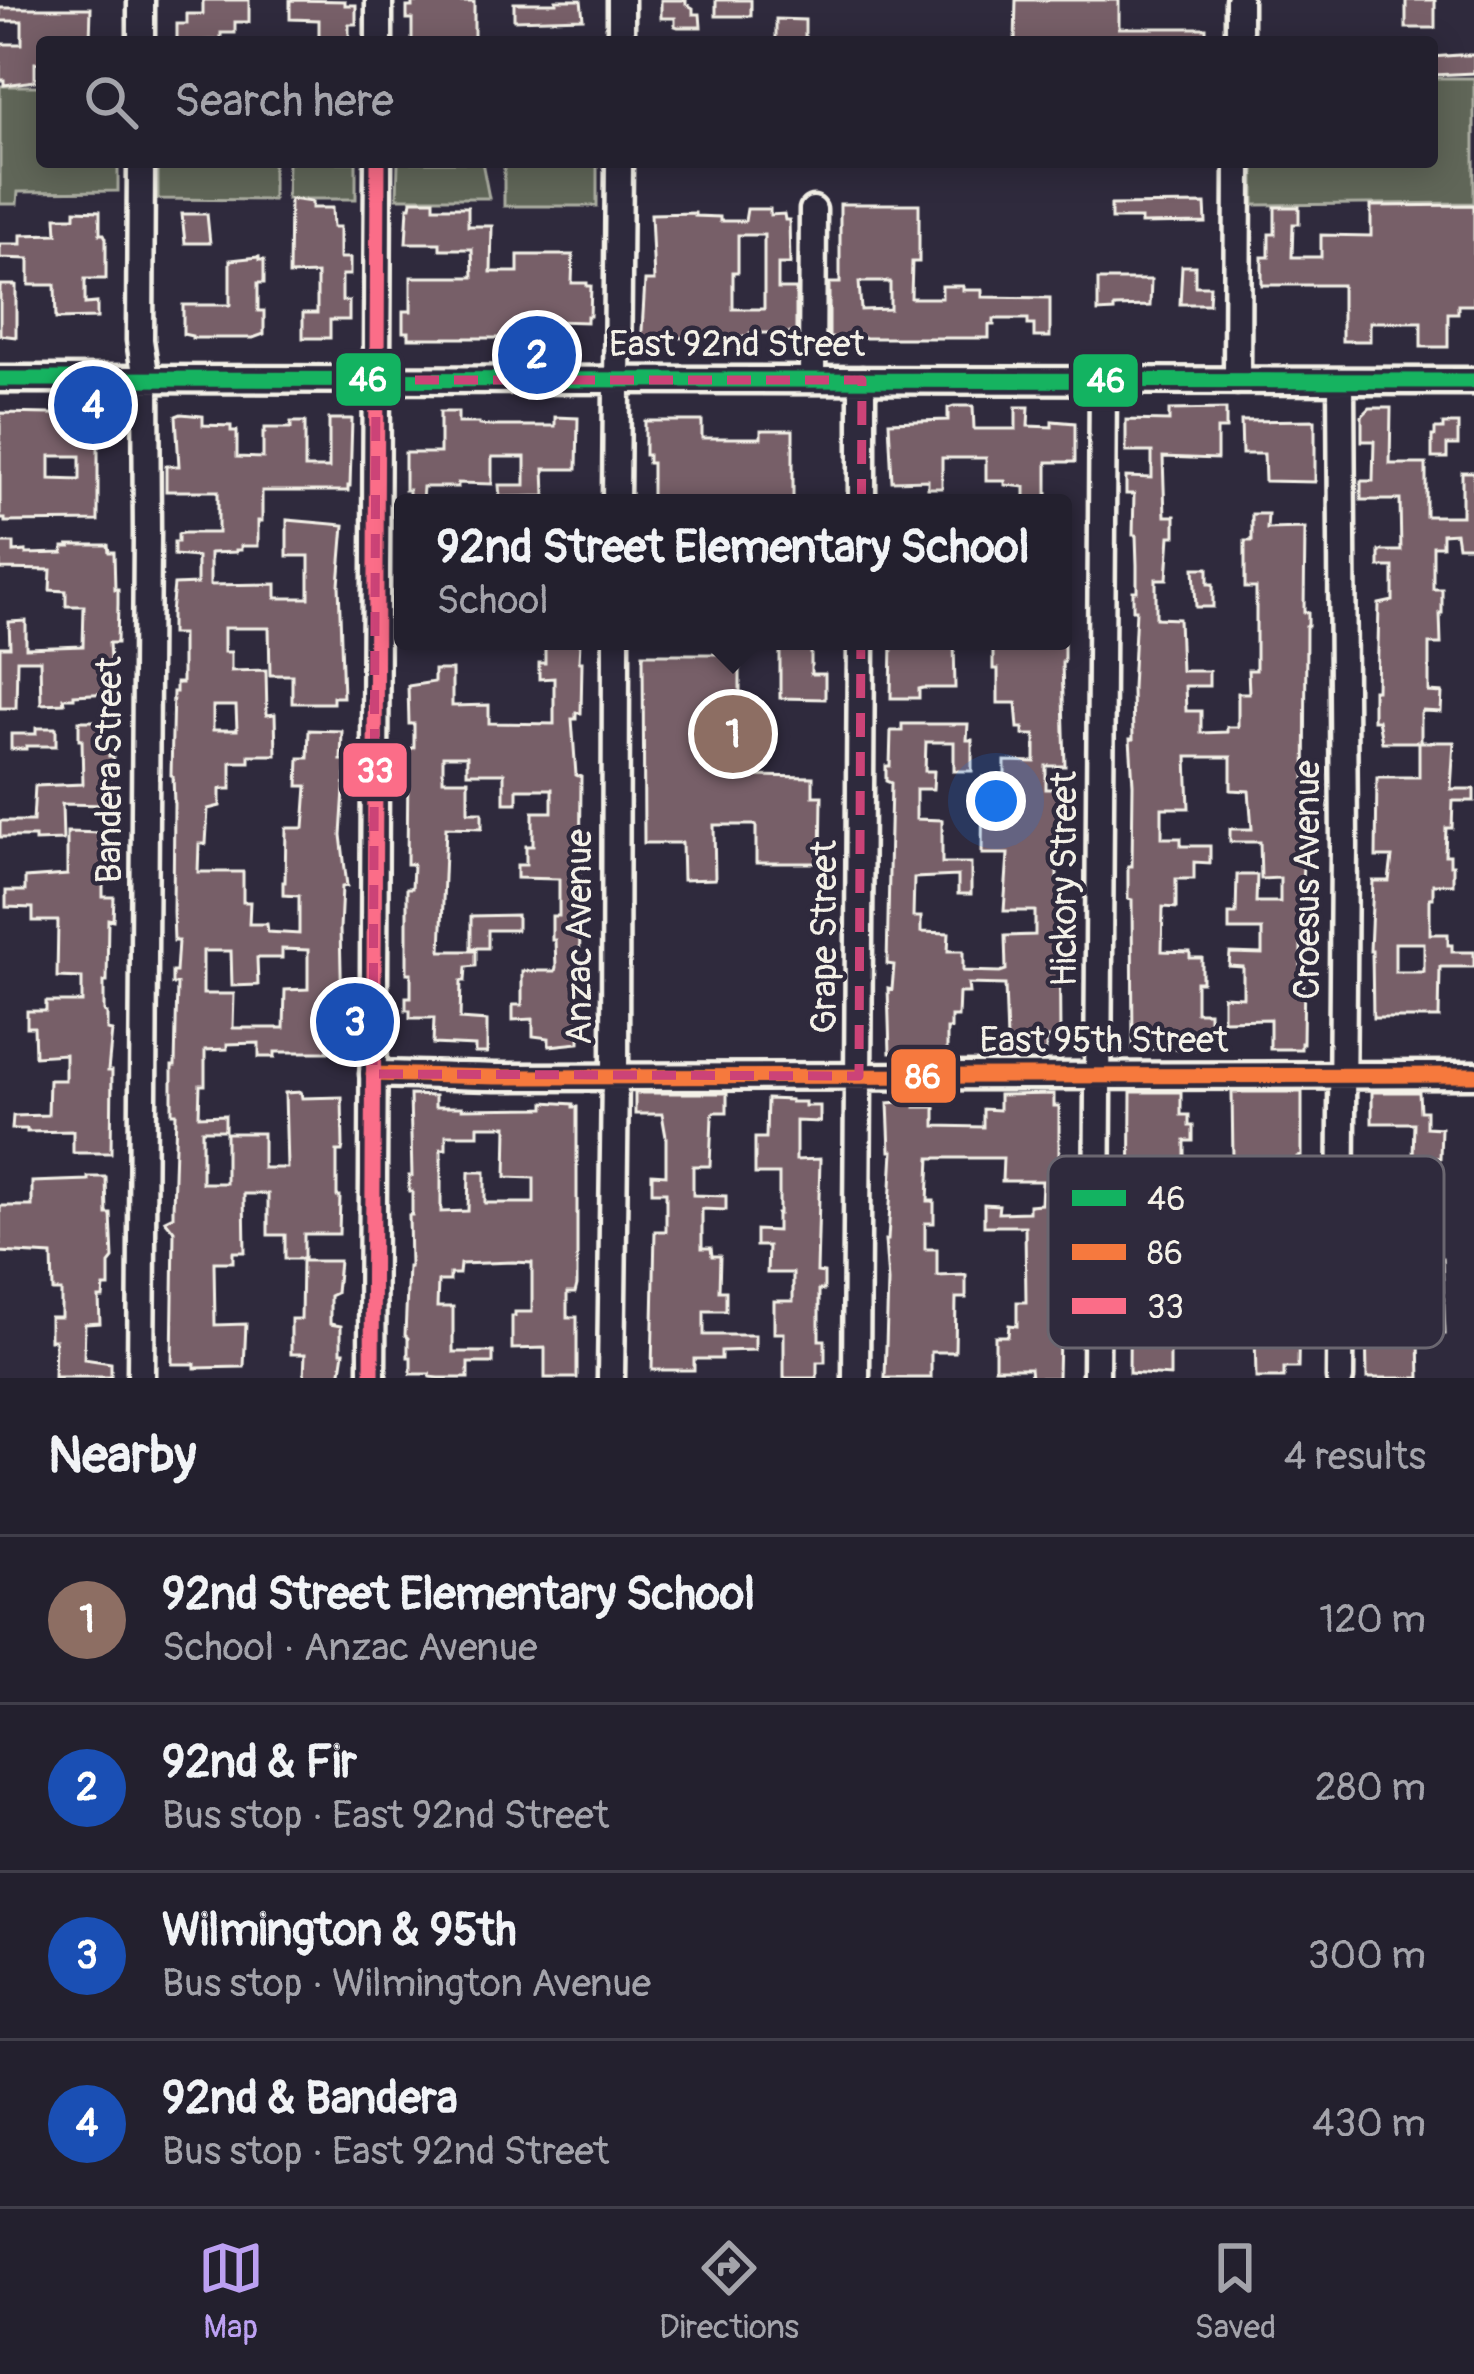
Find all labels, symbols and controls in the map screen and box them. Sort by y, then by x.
search box [36,36,1438,168]
icon: search [78,69,144,135]
text: Search here [174,74,394,130]
pin: 2 [498,310,576,400]
street label: East 92nd Street [609,322,865,367]
line badge: 46 [334,351,403,408]
line badge: 46 [1071,352,1140,409]
pin: 4 [54,360,132,450]
text: 46 [349,360,387,401]
text: 46 [1087,361,1125,402]
popup [394,494,1072,650]
text: 92nd Street Elementary School [437,520,1029,576]
text: School [437,576,549,625]
street label: Bandera Street [87,656,132,884]
pin: 1 [694,689,772,779]
line badge: 33 [341,741,409,799]
text: 33 [357,751,393,792]
street label: Croesus Avenue [1285,760,1330,1000]
your location [966,771,1026,831]
street label: Hickory Street [1042,771,1087,987]
street label: Anzac Avenue [557,829,602,1045]
street label: Grape Street [802,840,847,1034]
pin: 3 [316,977,394,1067]
street label: East 95th Street [980,1018,1229,1063]
line badge: 86 [889,1047,958,1105]
text: 86 [905,1057,941,1098]
legend [1048,1156,1444,1348]
text: 46 [1147,1179,1185,1220]
text: 86 [1147,1233,1183,1274]
text: 33 [1147,1287,1184,1328]
text: Nearby [48,1424,196,1488]
text: 4 results [1284,1432,1426,1481]
text: 92nd Street Elementary School [162,1567,755,1623]
text: 1 [79,1595,95,1644]
text: 120 m [1319,1595,1426,1644]
text: School · Anzac Avenue [162,1623,538,1672]
text: 92nd & Fir [162,1735,357,1791]
text: 2 [76,1763,98,1812]
text: 280 m [1315,1763,1426,1812]
text: Bus stop · East 92nd Street [162,1791,609,1840]
text: Wilmington & 95th [162,1903,517,1959]
text: 3 [76,1931,98,1980]
text: 300 m [1308,1931,1426,1980]
text: Bus stop · Wilmington Avenue [162,1959,651,2008]
text: 92nd & Bandera [162,2071,458,2127]
text: 4 [76,2099,98,2148]
text: 430 m [1312,2099,1426,2148]
text: Bus stop · East 92nd Street [162,2127,609,2176]
tab: Map [198,2235,264,2348]
tab: Directions [659,2235,799,2348]
tab: Saved [1194,2235,1276,2348]

